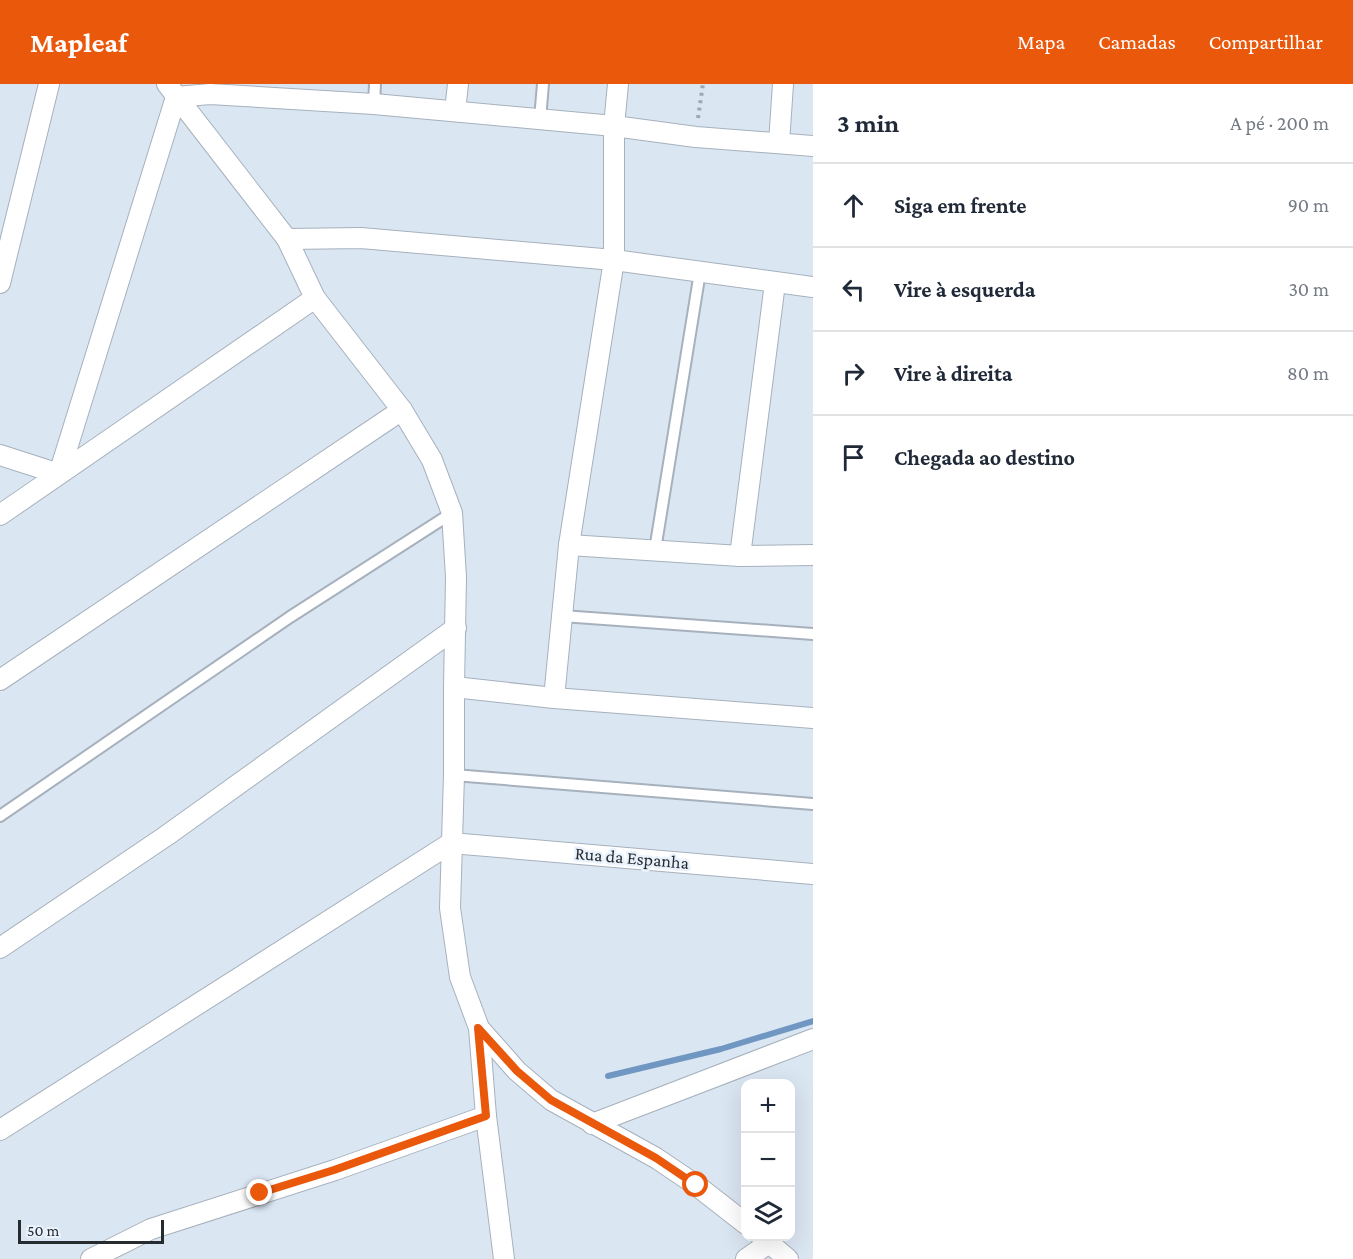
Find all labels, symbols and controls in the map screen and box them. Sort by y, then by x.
text: Mapleaf [30,27,127,58]
text: Mapa [1017,30,1065,54]
text: Camadas [1098,30,1176,54]
text: Compartilhar [1209,30,1323,54]
text: 3 min [837,109,899,138]
text: A pé · 200 m [1230,112,1329,134]
icon: ahead [837,189,870,222]
text: Siga em frente [894,193,1027,218]
text: 90 m [1288,194,1329,216]
icon: left [837,273,870,306]
text: Vire à esquerda [894,277,1035,302]
text: 30 m [1288,278,1329,300]
icon: right [837,357,870,390]
text: Vire à direita [894,361,1013,386]
text: 80 m [1287,362,1329,384]
icon: arrive [837,441,870,474]
text: Chegada ao destino [894,445,1075,470]
street label: Rua da Espanha [574,843,690,873]
map controls [741,1079,795,1241]
button: + [741,1079,795,1133]
button: − [741,1133,795,1187]
route start [682,1171,708,1197]
route end [246,1179,272,1205]
button: layers [741,1187,795,1241]
scale bar [18,1217,164,1244]
text: 50 m [27,1222,59,1239]

